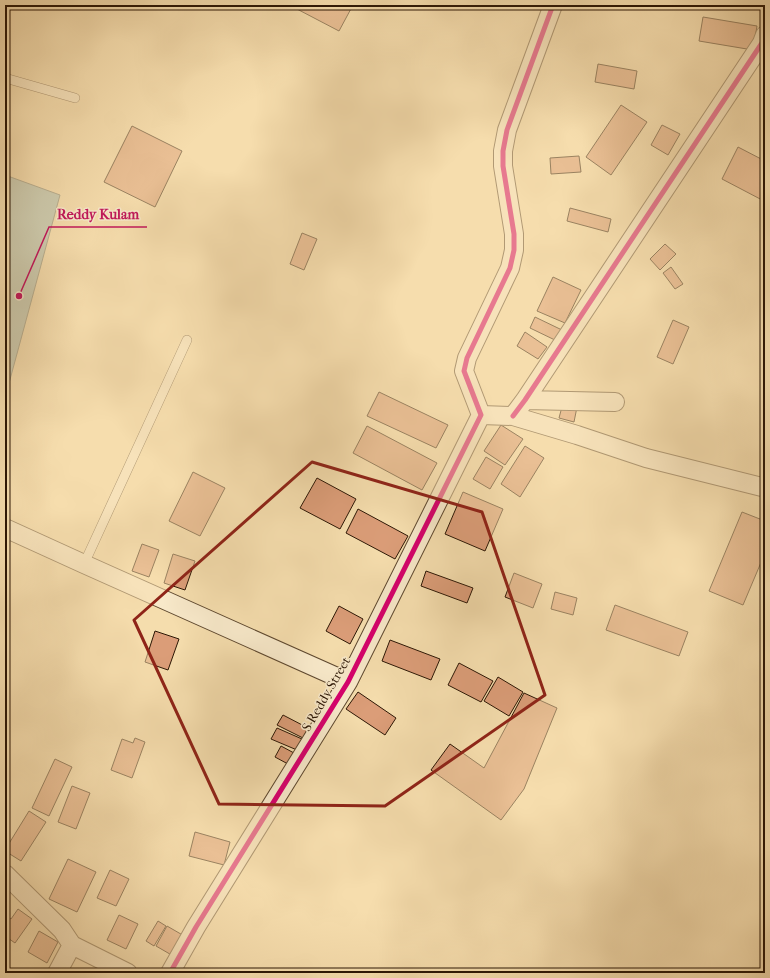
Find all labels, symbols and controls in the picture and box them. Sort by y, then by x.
callout: Reddy Kulam [49,201,147,227]
text: Reddy Kulam [57,206,139,223]
street label: S Reddy Street [299,654,353,734]

